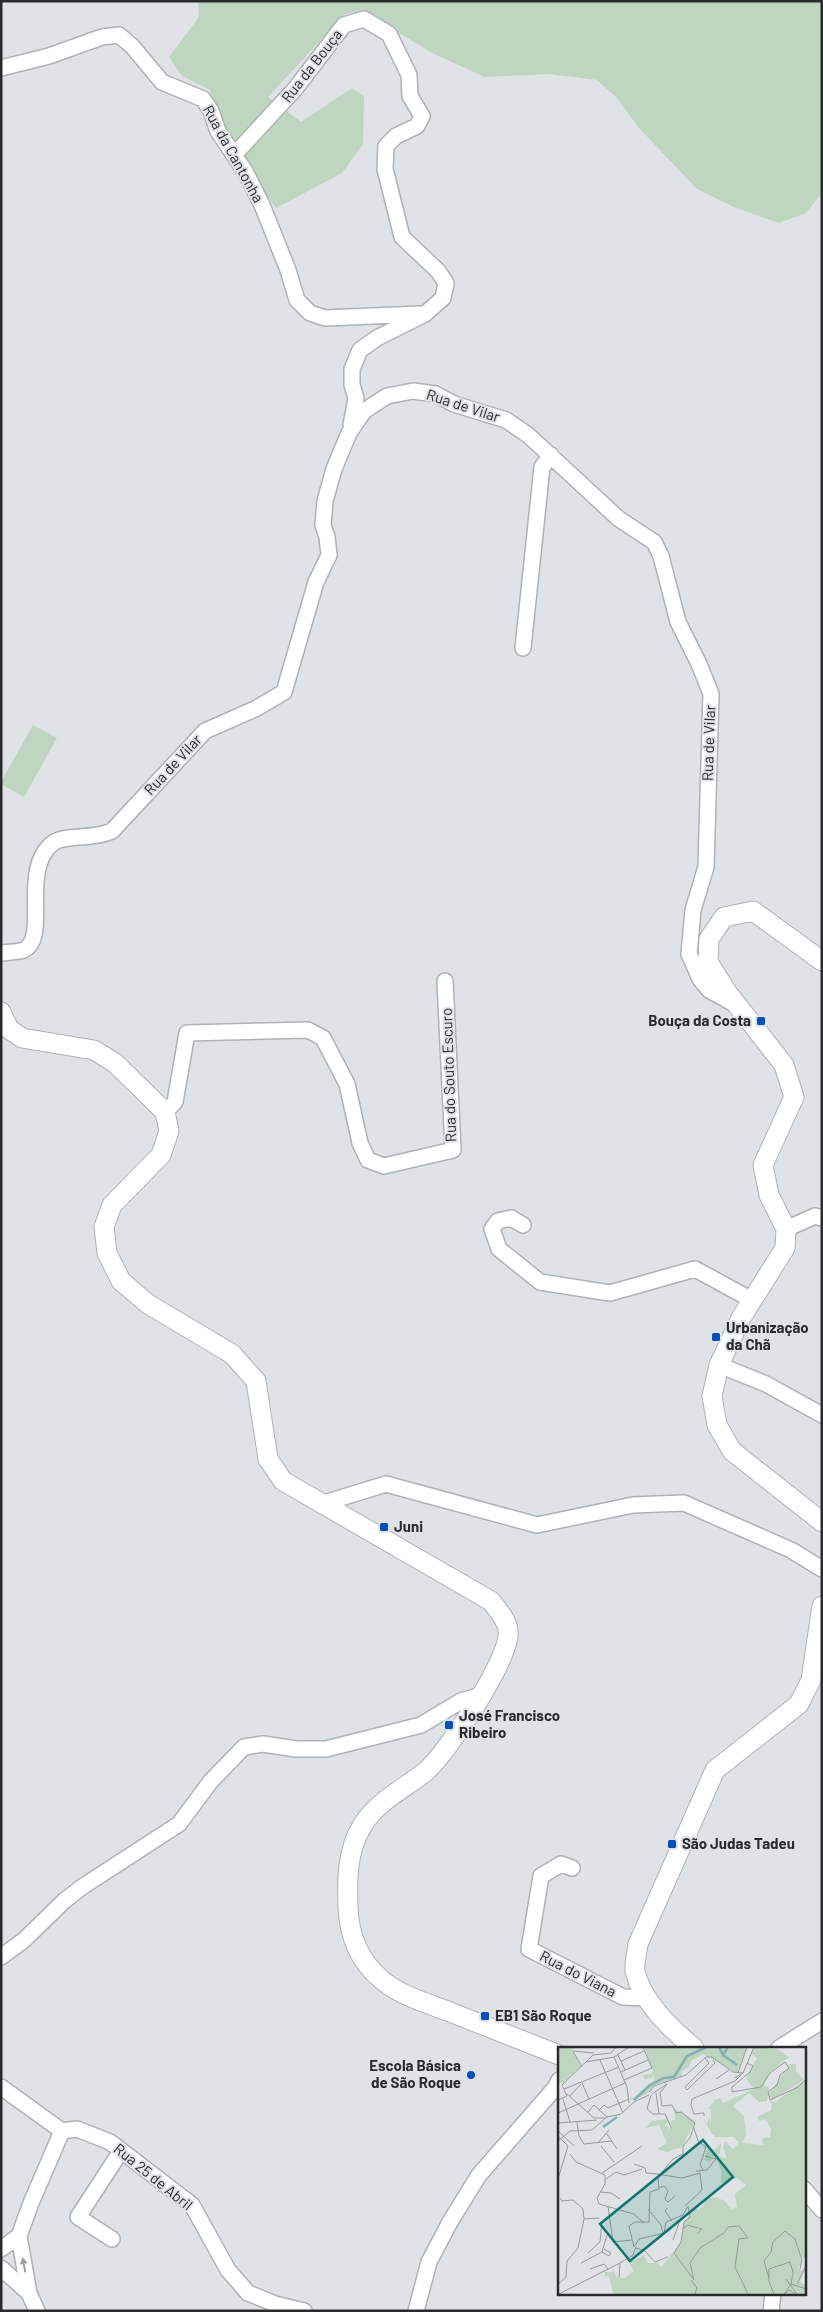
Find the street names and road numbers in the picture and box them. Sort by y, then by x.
street label: Rua da Bouça [277,25,345,106]
street label: Rua da Cantonha [200,102,268,205]
street label: Rua de Vilar [424,385,503,426]
street label: Rua de Vilar [698,704,718,781]
street label: Rua de Vilar [140,730,205,798]
street label: Rua do Souto Escuro [437,1008,459,1142]
street label: Rua do Viana [537,1946,620,2000]
street label: Rua 25 de Abril [111,2139,197,2213]

